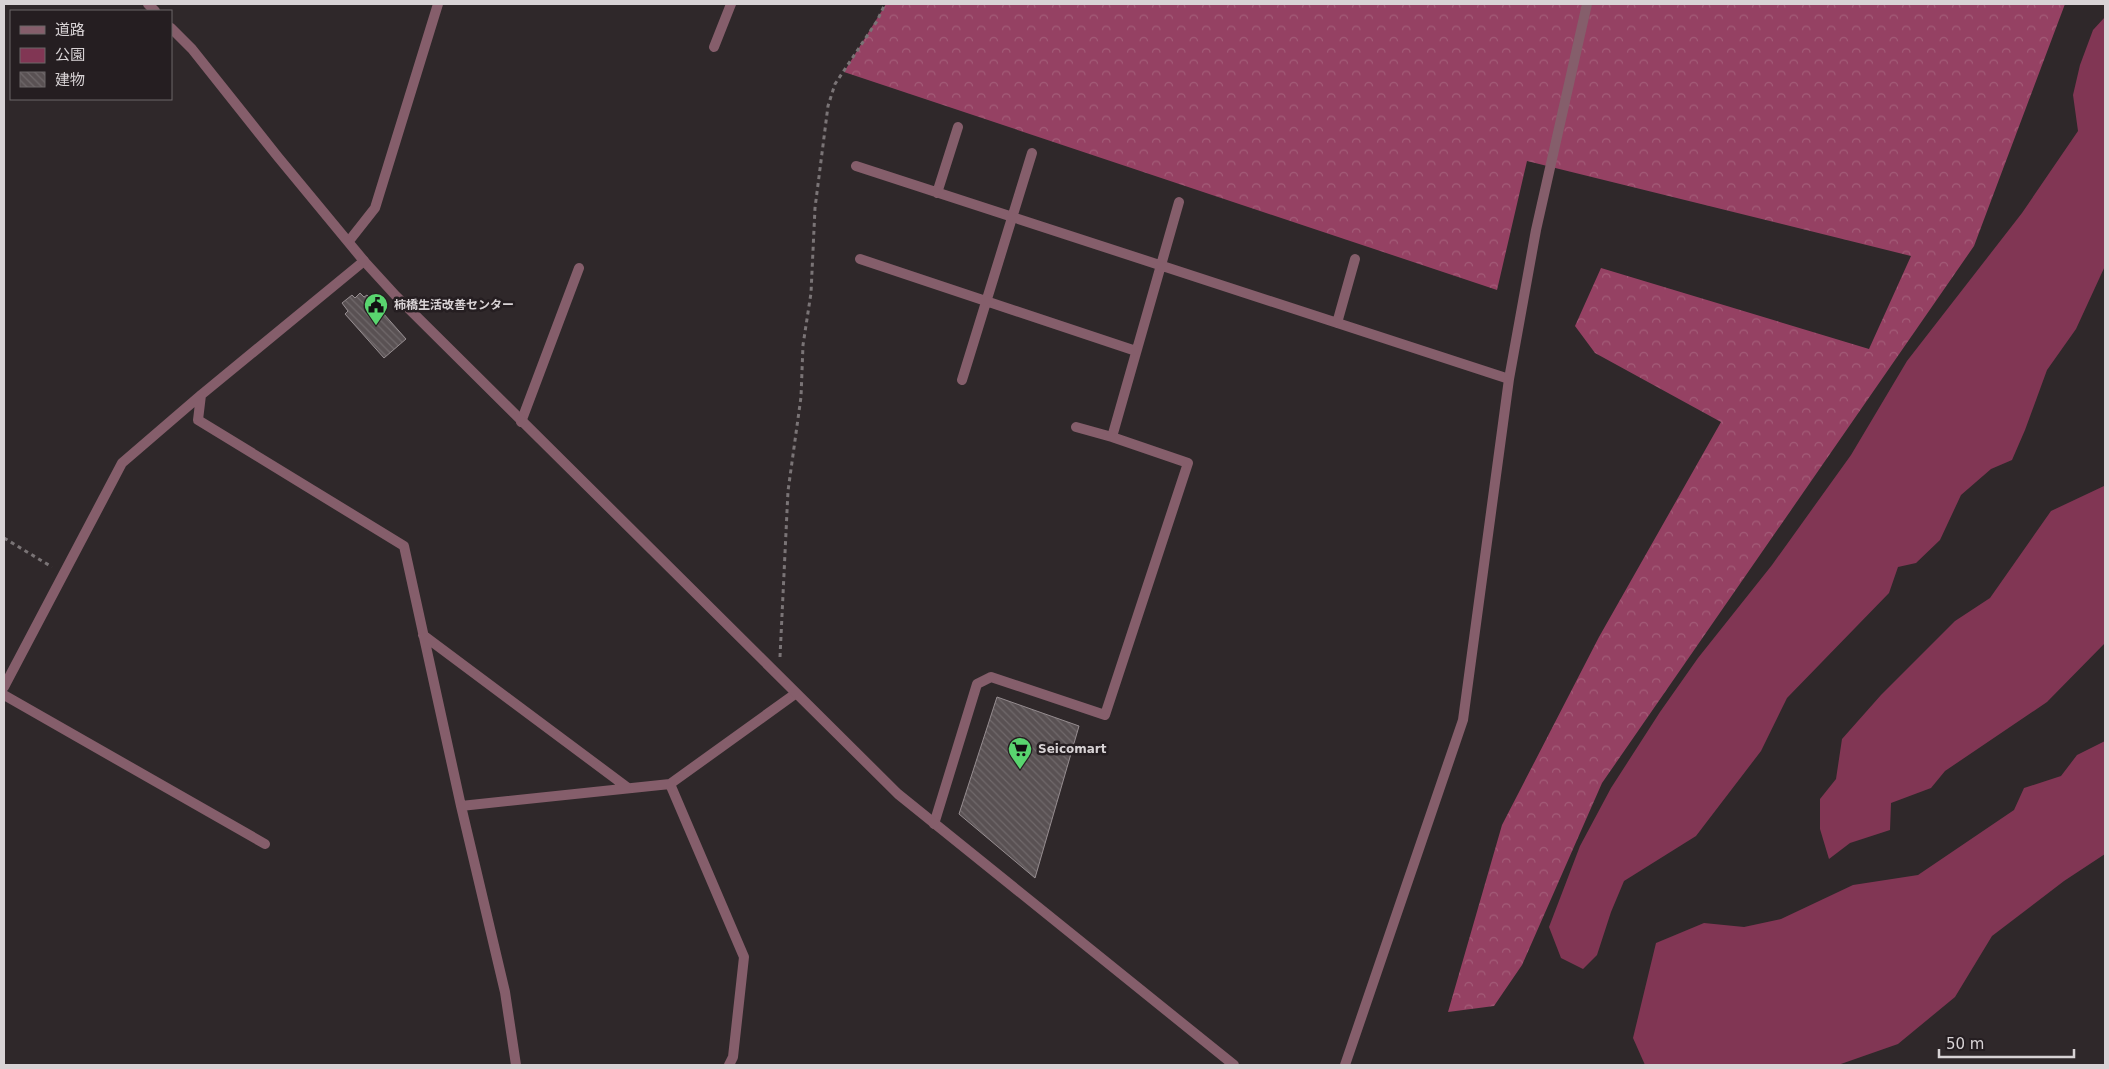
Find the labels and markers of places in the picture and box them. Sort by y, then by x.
public building icon: 柿橋生活改善センター [363,292,389,326]
place label: 柿橋生活改善センター [394,298,514,312]
supermarket icon: Seicomart [1007,736,1033,770]
place label: Seicomart [1038,742,1107,756]

